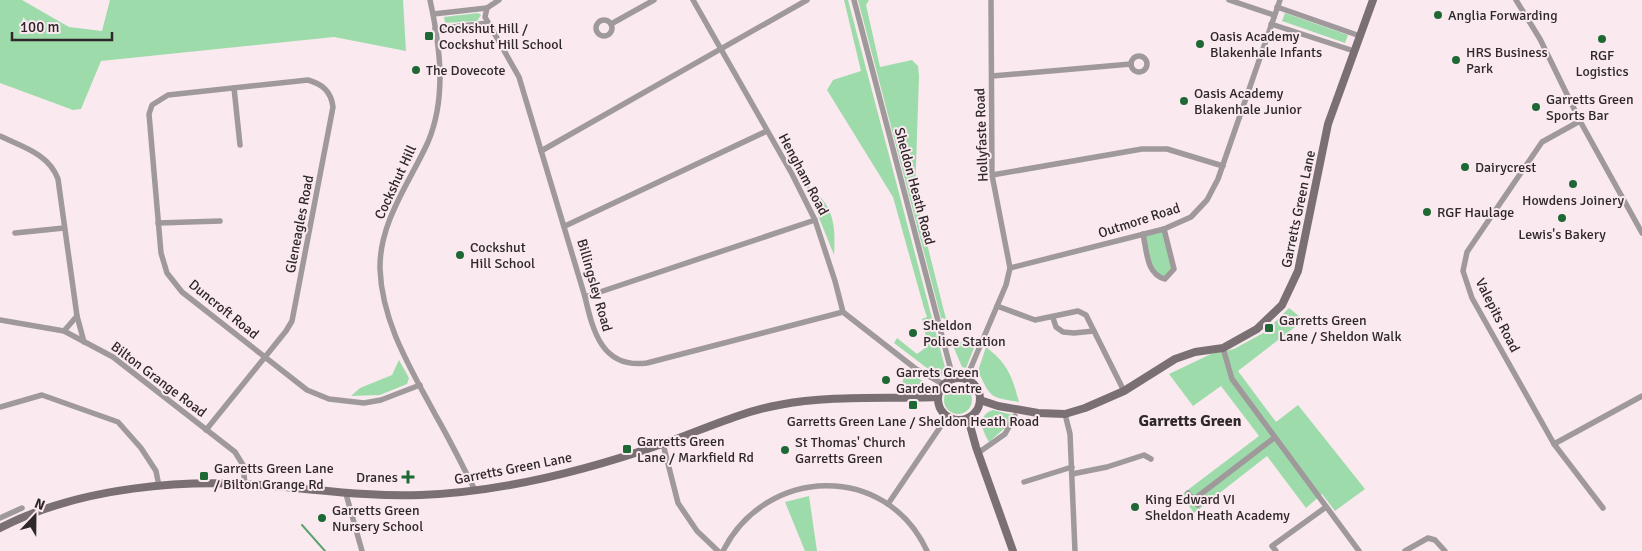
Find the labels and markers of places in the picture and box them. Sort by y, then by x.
place label: Anglia Forwarding [1448,7,1558,24]
marker: Anglia Forwarding [1432,9,1444,21]
place label: Cockshut Hill / Cockshut Hill School [439,20,563,53]
place label: Oasis Academy Blakenhale Infants [1210,28,1322,61]
marker: Cockshut Hill / Cockshut Hill School [423,30,435,42]
marker: RGF Logistics [1596,33,1608,45]
marker: Oasis Academy Blakenhale Infants [1194,38,1206,50]
place label: HRS Business Park [1466,44,1548,77]
place label: RGF Logistics [1575,47,1629,80]
marker: HRS Business Park [1450,54,1462,66]
place label: The Dovecote [426,62,505,79]
marker: The Dovecote [410,64,422,76]
place label: Oasis Academy Blakenhale Junior [1194,85,1303,118]
place label: Garretts Green Sports Bar [1546,91,1634,124]
marker: Oasis Academy Blakenhale Junior [1178,95,1190,107]
marker: Garretts Green Sports Bar [1530,101,1542,113]
place label: Dairycrest [1475,159,1536,176]
marker: Dairycrest [1459,161,1471,173]
marker: Howdens Joinery [1567,178,1579,190]
place label: Howdens Joinery [1522,192,1624,209]
place label: RGF Haulage [1437,204,1514,221]
marker: RGF Haulage [1421,206,1433,218]
marker: Lewis's Bakery [1556,212,1568,224]
place label: Lewis's Bakery [1518,226,1606,243]
place label: Cockshut Hill School [470,239,535,272]
marker: Cockshut Hill School [454,249,466,261]
place label: Garretts Green Lane / Sheldon Walk [1279,312,1401,345]
place label: Sheldon Police Station [923,317,1006,350]
marker: Garretts Green Lane / Sheldon Walk [1263,322,1275,334]
marker: Sheldon Police Station [907,327,919,339]
place label: Garrets Green Garden Centre [896,364,982,397]
marker: Garrets Green Garden Centre [880,374,892,386]
marker: Garretts Green Lane / Sheldon Heath Road [907,399,919,411]
place label: Garretts Green Lane / Sheldon Heath Road [787,413,1039,430]
place label: Garretts Green Lane / Markfield Rd [637,433,754,466]
place label: St Thomas' Church Garretts Green [795,434,906,467]
marker: Garretts Green Lane / Markfield Rd [621,443,633,455]
marker: St Thomas' Church Garretts Green [779,444,791,456]
place label: Garretts Green Lane / Bilton Grange Rd [214,460,334,493]
place label: Dranes [356,469,398,486]
marker: Garretts Green Lane / Bilton Grange Rd [198,470,210,482]
marker: Dranes [402,471,414,483]
place label: King Edward VI Sheldon Heath Academy [1145,491,1290,524]
marker: King Edward VI Sheldon Heath Academy [1129,501,1141,513]
place label: Garretts Green Nursery School [332,502,423,535]
marker: Garretts Green Nursery School [316,512,328,524]

